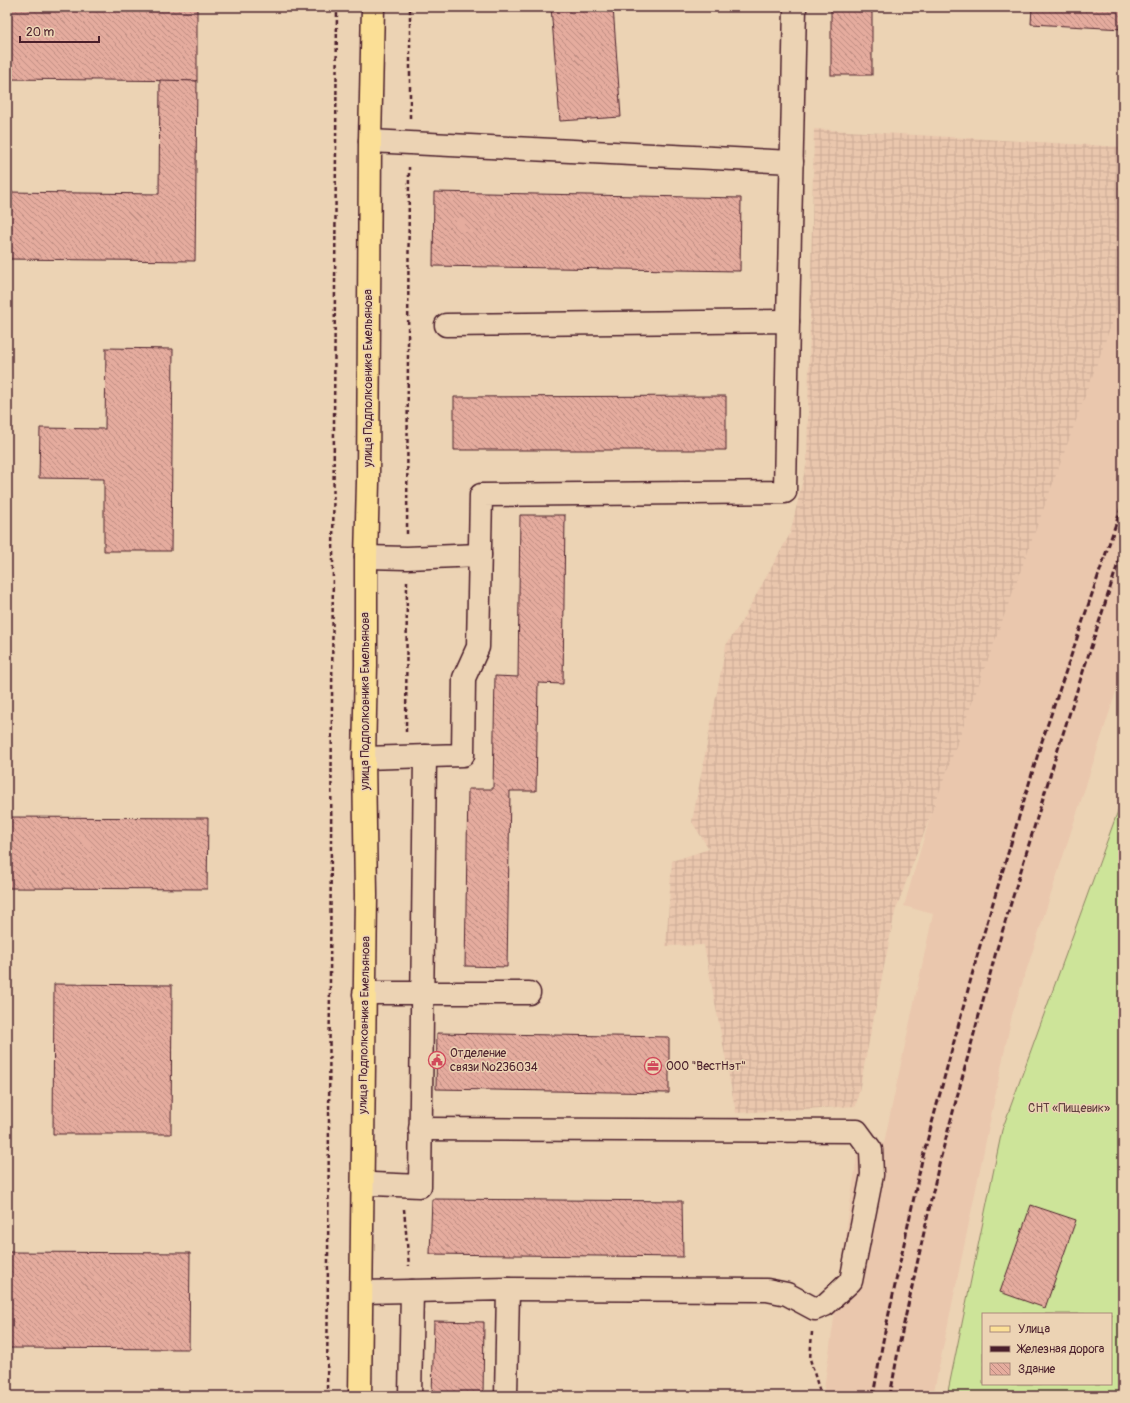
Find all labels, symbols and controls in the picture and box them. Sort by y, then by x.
scale bar [20,18,99,44]
text: 20 m [26,25,55,40]
street label: улица Подполковника Емельянова [361,289,376,468]
street label: улица Подполковника Емельянова [358,612,373,791]
street label: улица Подполковника Емельянова [355,936,374,1115]
place label: Отделение связи №236034 [450,1046,538,1075]
public building icon: Отделение связи №236034 [427,1050,447,1070]
office icon: ООО "ВестНэт" [643,1056,663,1076]
place label: ООО "ВестНэт" [666,1059,746,1074]
park label: СНТ «Пищевик» [1028,1101,1110,1116]
legend [982,1313,1112,1385]
text: Улица [1018,1322,1050,1337]
text: Железная дорога [1016,1342,1105,1357]
text: Здание [1018,1362,1055,1377]

